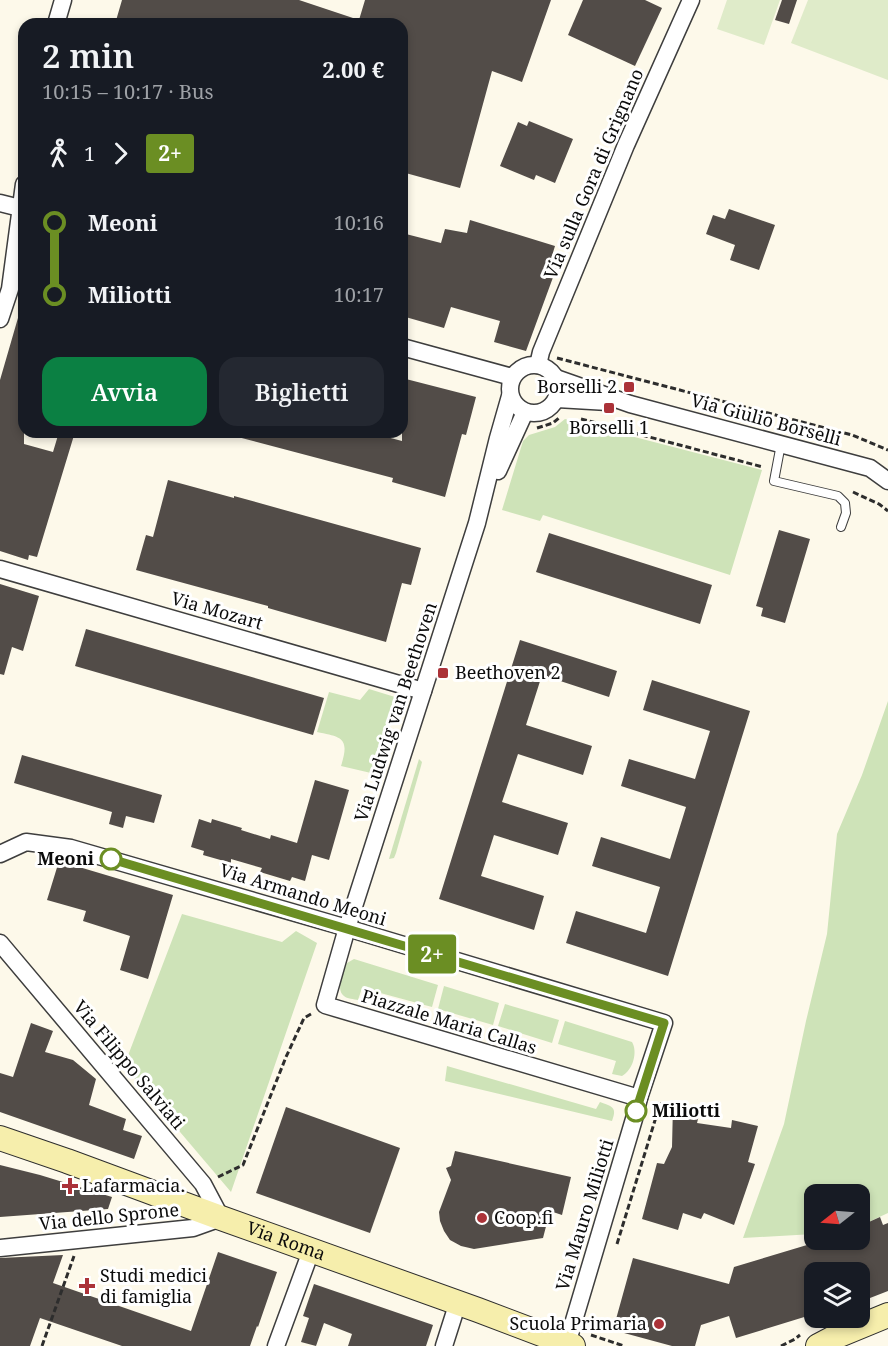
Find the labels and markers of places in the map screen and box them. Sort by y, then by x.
place label: Borselli 2 [537,374,617,398]
marker: Borselli 2 [622,380,636,394]
marker: Borselli 1 [602,401,616,415]
place label: Borselli 1 [569,415,649,439]
place label: Beethoven 2 [455,660,561,684]
marker: Beethoven 2 [436,666,450,680]
place label: Meoni [37,846,95,870]
marker: Meoni [100,848,122,870]
place label: Miliotti [652,1098,721,1122]
marker: Miliotti [625,1100,647,1122]
place label: Lafarmacia. [82,1173,185,1197]
marker: Lafarmacia. [63,1179,77,1193]
place label: Coop.fi [494,1205,553,1229]
marker: Coop.fi [475,1211,489,1225]
place label: Studi medici di famiglia [100,1263,207,1308]
marker: Studi medici di famiglia [78,1277,96,1295]
place label: Scuola Primaria [510,1311,647,1335]
marker: Scuola Primaria [652,1317,666,1331]

